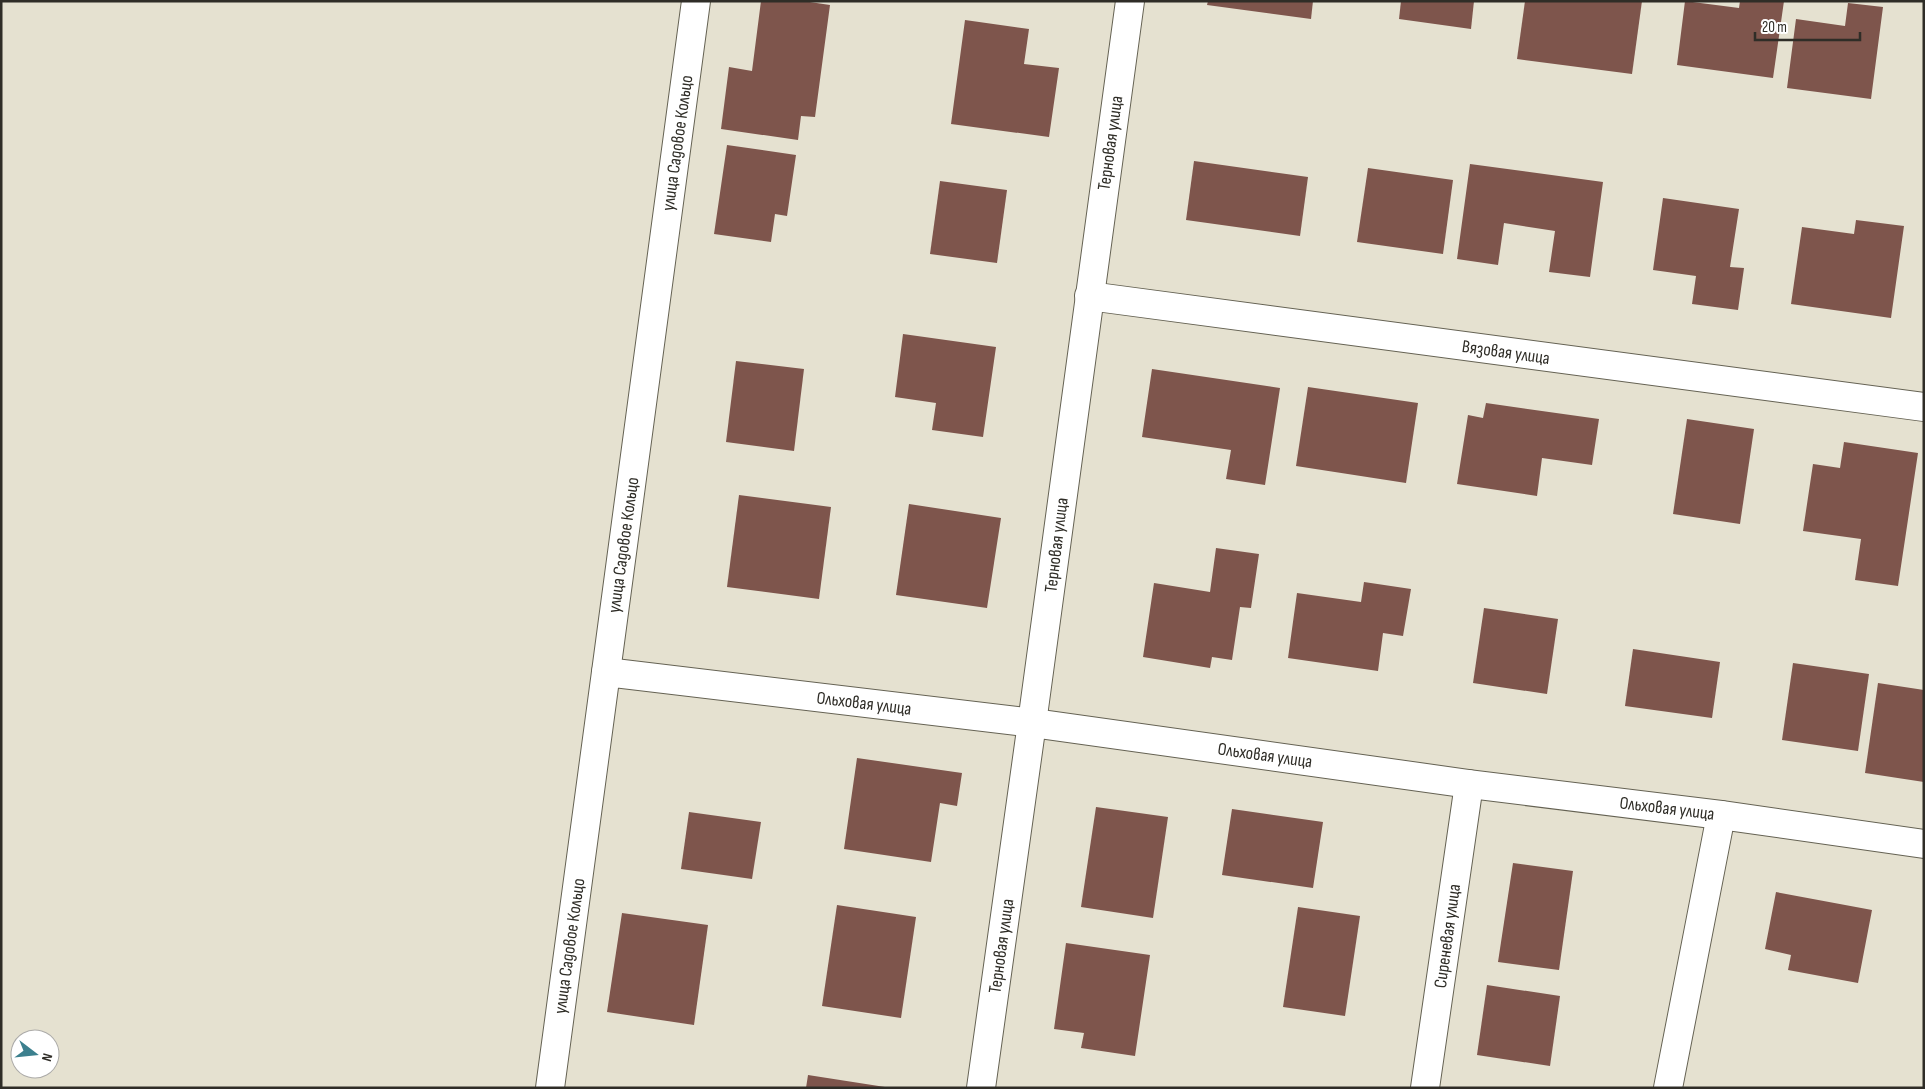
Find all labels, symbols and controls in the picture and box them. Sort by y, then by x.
scale bar [1755,10,1860,42]
text: 20 m [1762,18,1787,37]
street label: улица Садовое Кольцо [658,74,697,212]
street label: Терновая улица [1093,94,1128,192]
street label: Вязовая улица [1461,336,1551,369]
street label: улица Садовое Кольцо [604,476,643,614]
street label: Терновая улица [1040,496,1073,594]
street label: Ольховая улица [815,687,913,720]
street label: Ольховая улица [1216,738,1314,773]
street label: Ольховая улица [1618,792,1716,825]
street label: улица Садовое Кольцо [550,877,589,1015]
street label: Сиреневая улица [1430,883,1465,990]
street label: Терновая улица [984,897,1019,995]
north arrow [10,1029,60,1079]
text: N [38,1052,56,1063]

